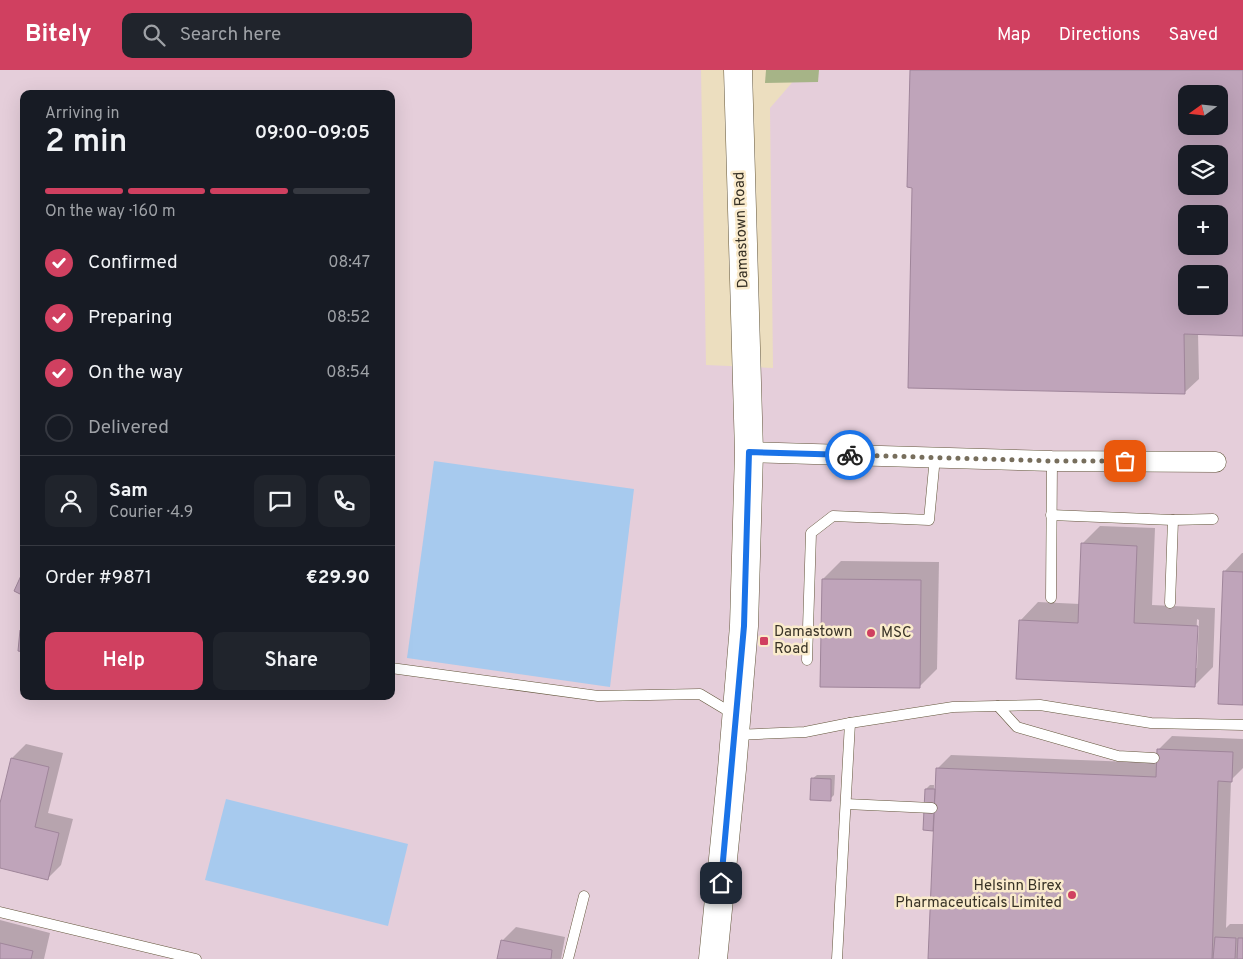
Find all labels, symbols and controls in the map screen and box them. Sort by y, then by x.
search box [122,13,472,58]
text: Bitely [25,20,92,50]
icon: search [140,21,168,49]
text: Search here [180,23,281,47]
text: Map [997,24,1031,47]
text: Directions [1059,24,1141,47]
text: Saved [1169,24,1218,47]
north arrow [1178,85,1228,135]
map controls [1178,85,1228,315]
text: Arriving in [45,104,120,124]
text: 09:00–09:05 [255,121,370,145]
text: 2 min [45,123,127,163]
button: layers [1178,145,1228,195]
street label: Damastown Road [730,171,754,289]
text: On the way · 160 m [45,202,176,222]
button: + [1178,205,1228,255]
icon: check [45,249,73,277]
text: Confirmed [88,251,178,275]
text: 08:47 [328,253,370,273]
button: − [1178,265,1228,315]
icon: check [45,304,73,332]
text: Preparing [88,306,172,330]
text: 08:52 [327,308,370,328]
icon: check [45,359,73,387]
text: On the way [88,361,183,385]
text: 08:54 [326,363,370,383]
text: Delivered [88,416,169,440]
courier [825,430,875,480]
pin [1104,440,1146,482]
icon: bike [836,441,864,469]
icon: bag [1111,447,1139,475]
button: person [45,475,97,527]
button: chat [254,475,306,527]
button: phone [318,475,370,527]
text: Sam [109,479,148,503]
text: Courier · 4.9 [109,503,193,523]
text: Order #9871 [45,566,152,590]
text: €29.90 [306,566,370,590]
place label: Damastown Road [774,623,853,659]
place label: MSC [881,624,912,643]
marker: MSC [865,627,877,639]
button: Help [45,632,203,690]
button: Share [213,632,370,690]
marker: Damastown Road [758,635,770,647]
pin [700,862,742,904]
icon: home [707,869,735,897]
place label: Helsinn Birex Pharmaceuticals Limited [895,877,1062,913]
marker: Helsinn Birex Pharmaceuticals Limited [1066,889,1078,901]

